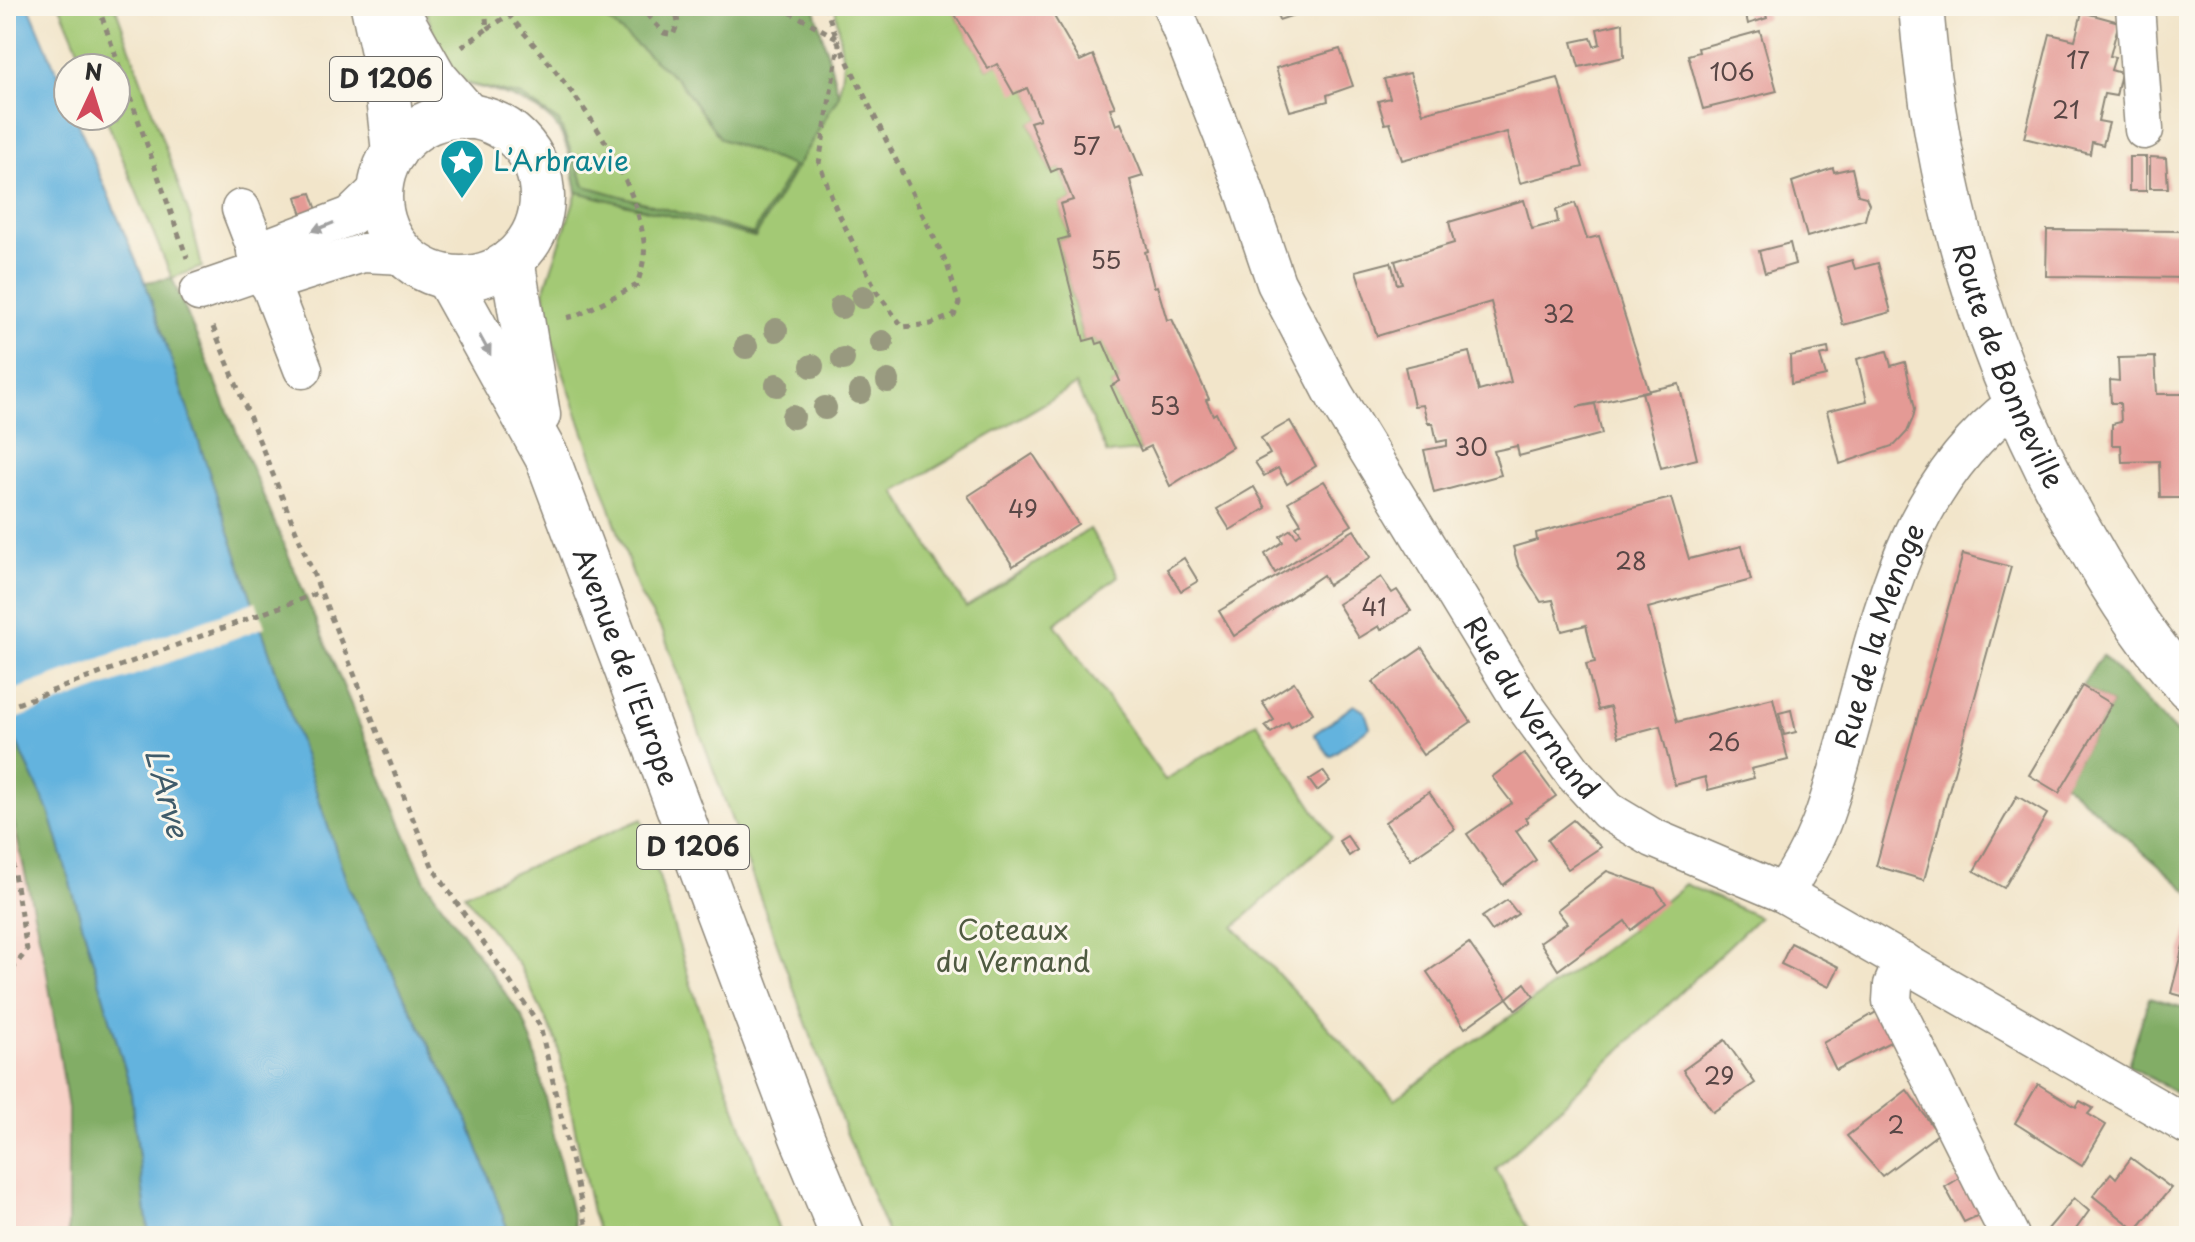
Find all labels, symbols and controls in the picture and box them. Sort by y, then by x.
house number: 17 [2066,41,2090,77]
north arrow [52,52,132,132]
text: N [84,53,103,88]
house number: 106 [1709,53,1755,89]
road number: D 1206 [330,57,442,101]
house number: 21 [2052,91,2080,127]
house number: 57 [1072,127,1101,163]
place icon: L’Arbravie [438,137,486,200]
place label: L’Arbravie [493,138,629,181]
one-way arrow [311,221,335,234]
street label: Route de Bonneville [1942,238,2076,495]
house number: 55 [1091,241,1121,277]
house number: 32 [1543,295,1575,331]
one-way arrow [478,334,492,357]
house number: 53 [1150,387,1180,423]
house number: 30 [1454,428,1488,464]
house number: 49 [1008,490,1038,526]
street label: Rue de la Menoge [1823,515,1935,753]
street label: Avenue de l'Europe [563,541,691,792]
house number: 28 [1615,542,1647,578]
house number: 41 [1361,588,1387,624]
street label: Rue du Vernand [1454,607,1610,808]
house number: 26 [1708,723,1740,759]
water label: L'Arve [135,743,202,844]
road number: D 1206 [637,825,749,869]
park label: Coteaux du Vernand [936,907,1090,982]
house number: 29 [1704,1057,1734,1093]
house number: 2 [1888,1106,1905,1142]

